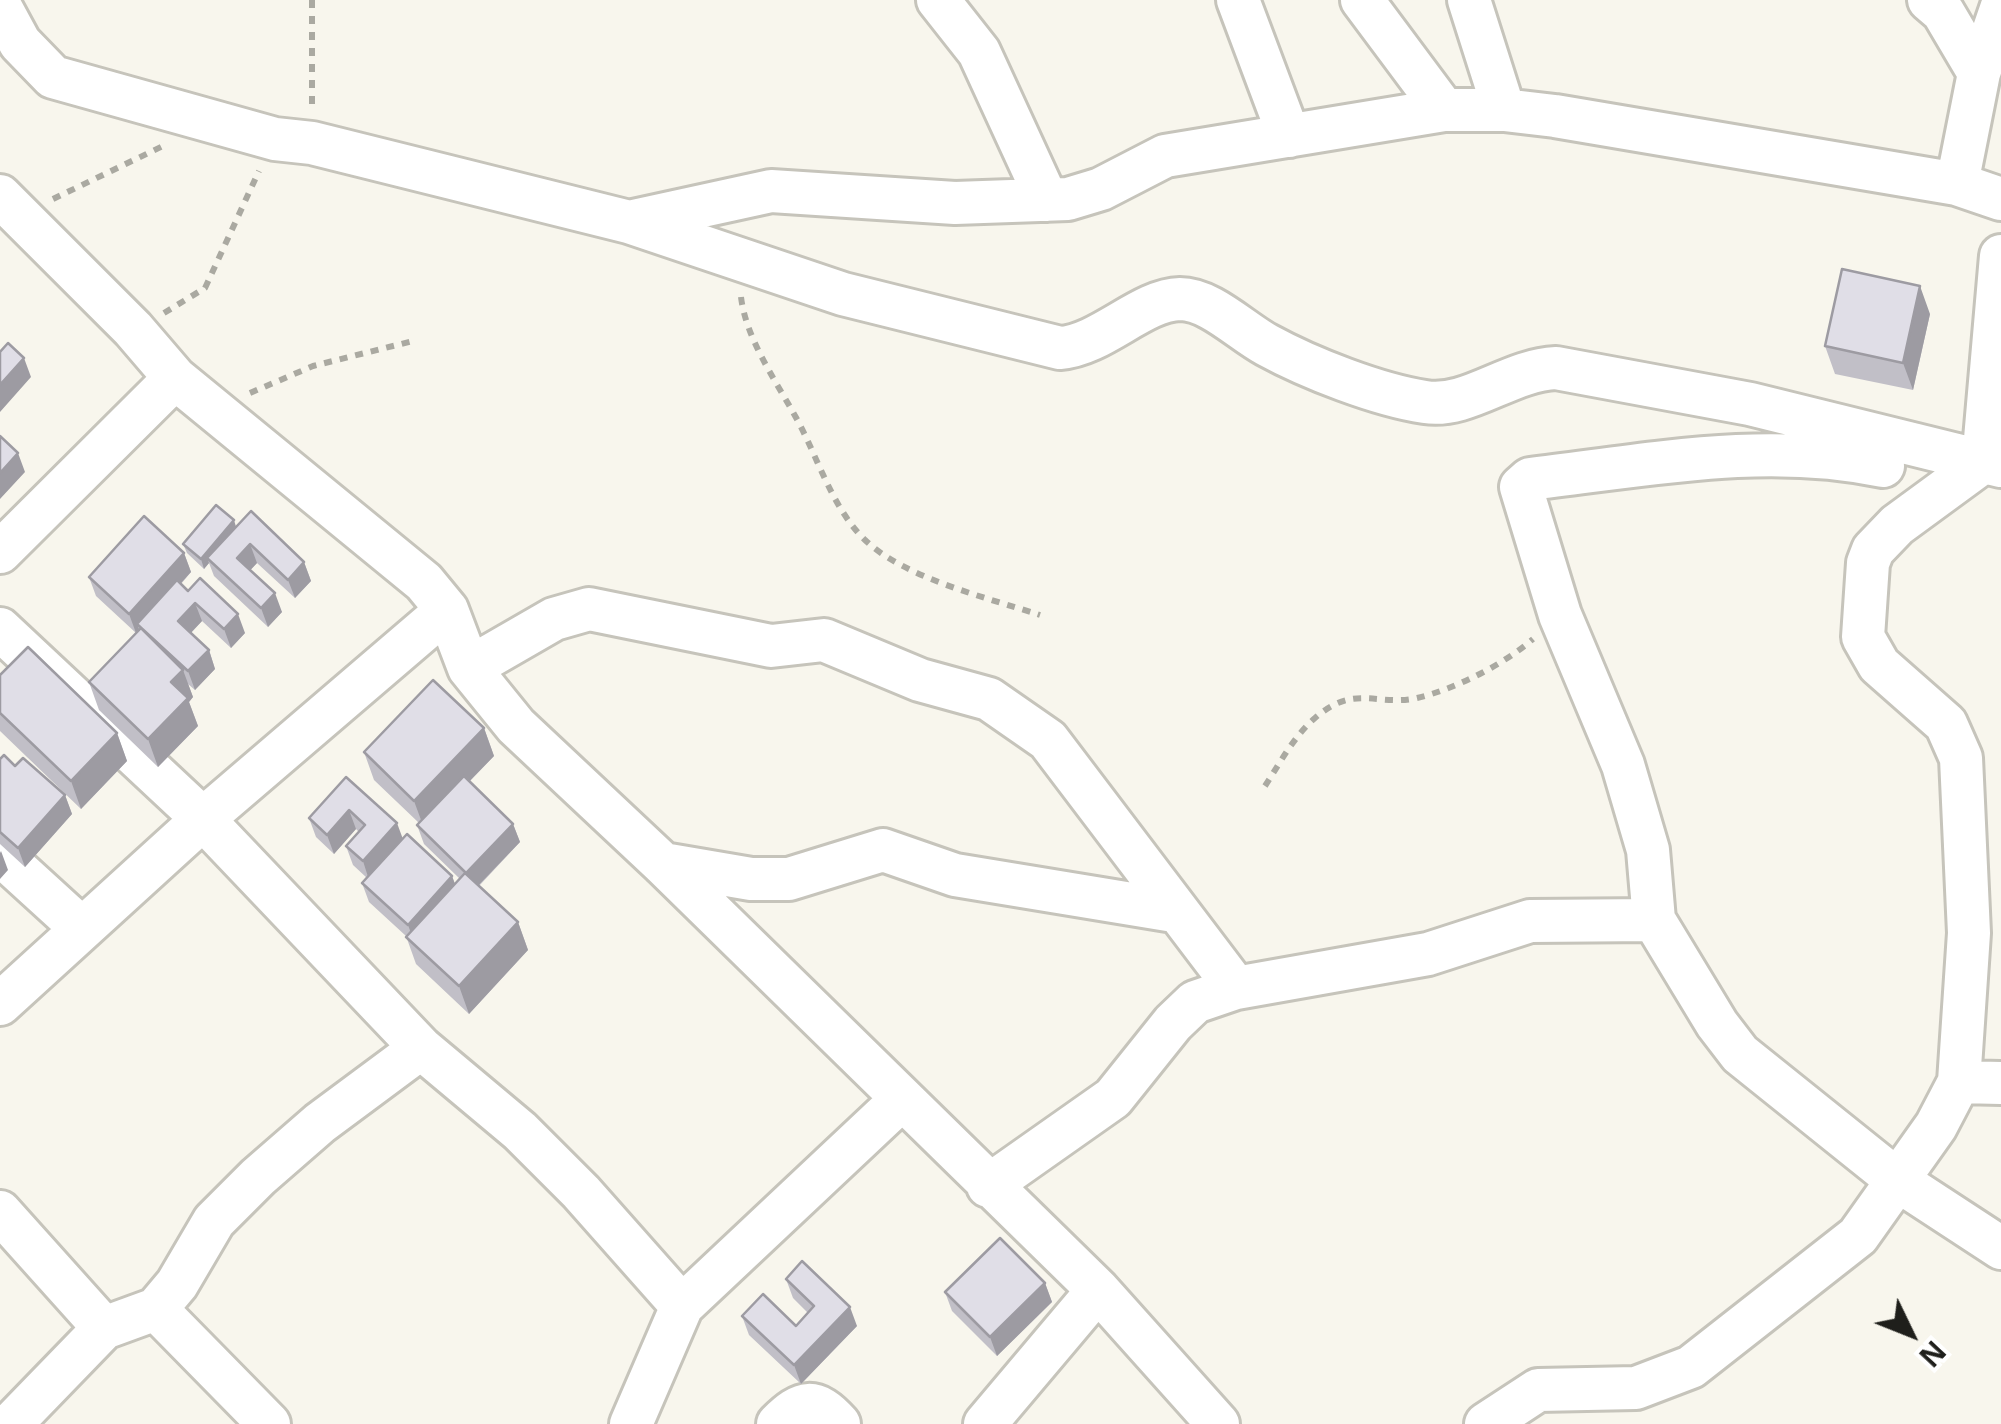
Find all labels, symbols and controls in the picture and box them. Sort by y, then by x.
north arrow [1861,1284,1961,1384]
text: N [1911,1333,1955,1376]

